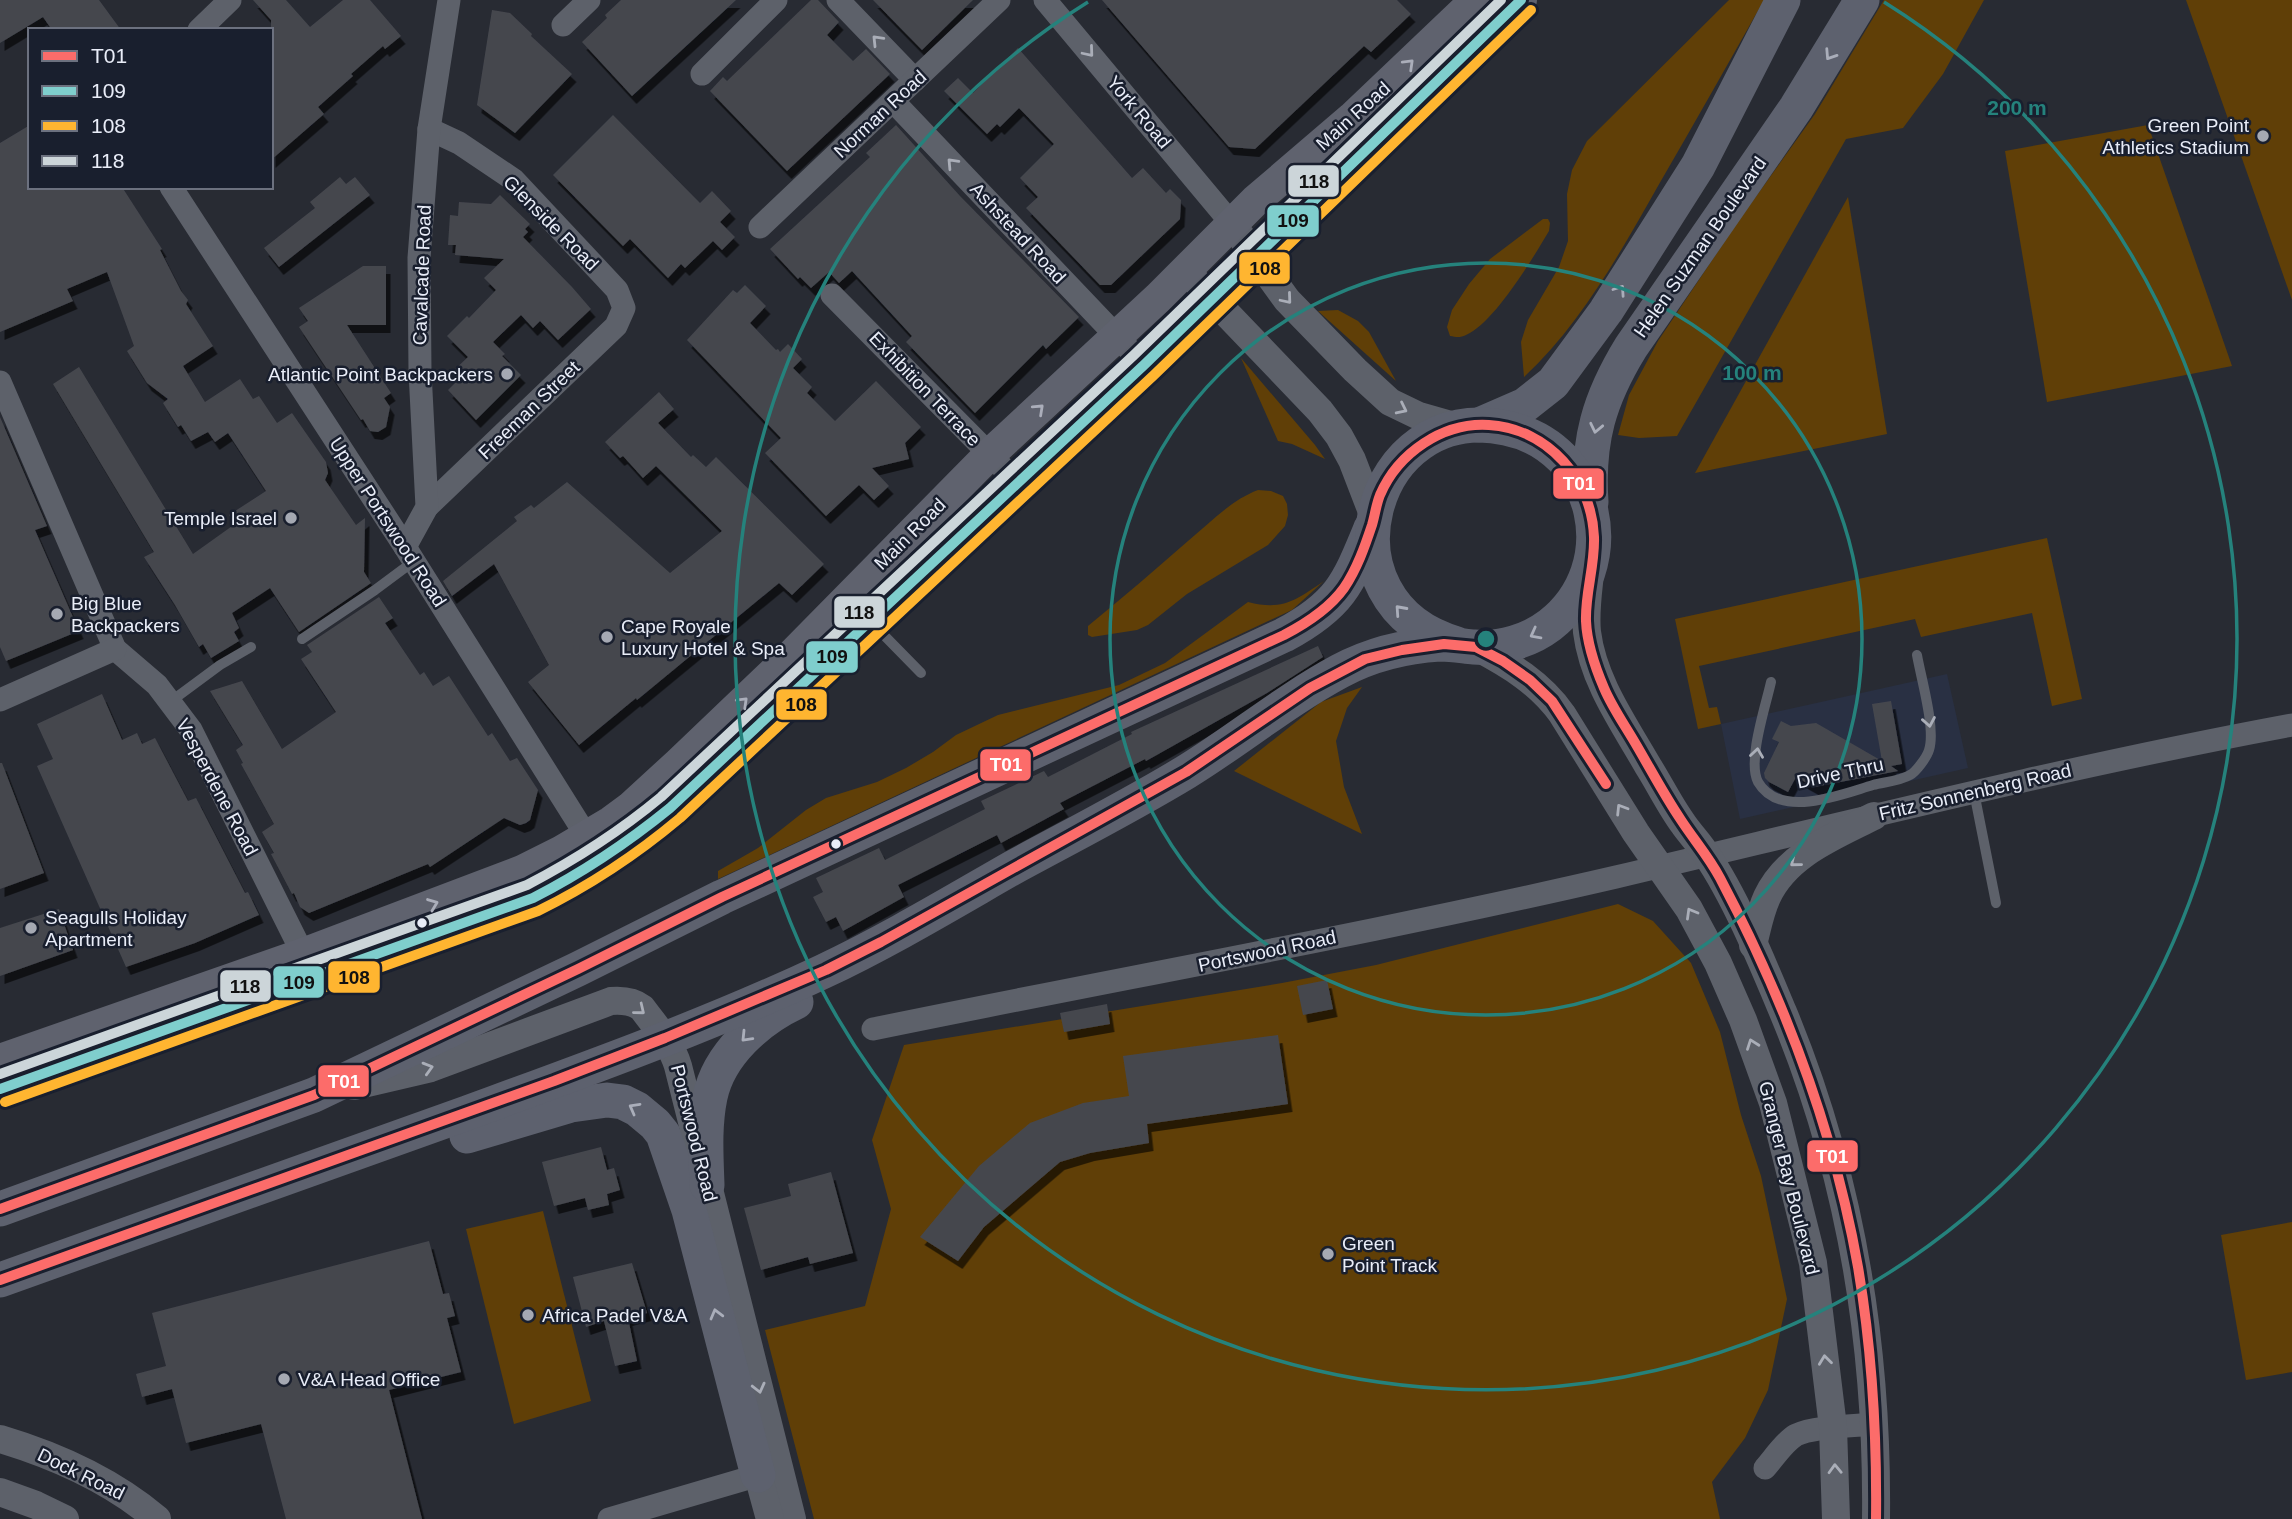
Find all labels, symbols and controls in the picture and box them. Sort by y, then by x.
legend [28,28,273,189]
one-way arrow [872,35,885,48]
text: T01 [91,44,127,67]
one-way arrow [1080,45,1093,57]
one-way arrow [1825,47,1838,60]
one-way arrow [1401,59,1414,72]
street label: Norman Road [830,66,930,162]
street label: York Road [1103,72,1175,152]
street label: Main Road [1312,77,1394,155]
text: 109 [91,79,126,102]
text: 200 m [1987,96,2047,119]
text: 108 [91,114,126,137]
place label: Green Point Athletics Stadium [2102,115,2250,158]
marker: Green Point Athletics Stadium [2255,128,2271,144]
text: 118 [91,149,124,172]
street label: Helen Suzman Boulevard [1630,153,1770,341]
one-way arrow [947,158,960,171]
line badge: 118 [1287,164,1340,198]
street label: Glenside Road [499,171,603,275]
text: 118 [1299,171,1329,192]
street label: Ashstead Road [966,178,1070,288]
street label: Cavalcade Road [409,204,435,346]
line badge: 109 [1266,204,1320,238]
text: 109 [1277,210,1309,231]
line badge: 108 [1238,251,1291,285]
text: 108 [1249,258,1281,279]
one-way arrow [1612,285,1624,298]
one-way arrow [1279,290,1291,303]
street label: Exhibition Terrace [865,328,985,450]
street label: Freeman Street [474,356,584,463]
text: 100 m [1722,361,1782,384]
place label: Atlantic Point Backpackers [268,364,493,385]
marker: Atlantic Point Backpackers [499,366,515,382]
one-way arrow [1395,400,1408,414]
one-way arrow [1031,404,1044,417]
one-way arrow [1590,422,1604,434]
street label: Upper Portswood Road [325,433,451,611]
line badge: T01 [1552,467,1605,500]
text: T01 [1563,473,1596,494]
street label: Main Road [870,494,950,574]
place label: Temple Israel [164,508,277,529]
marker: Temple Israel [283,510,299,526]
place label: Big Blue Backpackers [71,593,180,636]
line badge: 118 [833,595,886,629]
text: 118 [844,602,874,623]
one-way arrow [1396,605,1408,618]
marker: Big Blue Backpackers [49,606,65,622]
place label: Cape Royale Luxury Hotel & Spa [621,616,785,659]
one-way arrow [1529,626,1542,639]
centre of rings [1474,627,1498,651]
marker: Cape Royale Luxury Hotel & Spa [599,629,615,645]
line badge: 109 [805,640,859,674]
text: 109 [816,646,848,667]
line badge: 108 [775,688,828,721]
text: 108 [785,694,817,715]
one-way arrow [734,698,747,711]
street label: Vesperdene Road [172,715,262,859]
one-way arrow [1921,716,1936,728]
one-way arrow [1749,747,1764,759]
line badge: T01 [979,748,1032,782]
text: T01 [990,754,1023,775]
street label: Drive Thru [1795,754,1885,792]
street label: Fritz Sonnenberg Road [1877,760,2073,824]
one-way arrow [1617,804,1630,817]
unlabelled marker [829,837,843,851]
one-way arrow [1790,854,1803,866]
one-way arrow [427,899,439,913]
place label: Seagulls Holiday Apartment [45,907,187,950]
one-way arrow [1686,908,1699,921]
unlabelled marker [415,916,429,930]
marker: Seagulls Holiday Apartment [23,920,39,936]
street label: Portswood Road [1196,926,1338,976]
line badge: 108 [327,960,381,994]
line badge: 109 [272,965,325,999]
text: 108 [338,967,370,988]
line badge: 118 [219,969,272,1003]
text: 109 [283,972,315,993]
text: 118 [230,976,260,997]
one-way arrow [632,1001,645,1014]
one-way arrow [742,1029,755,1042]
one-way arrow [1746,1038,1760,1050]
one-way arrow [422,1062,434,1077]
street label: Portswood Road [667,1062,721,1204]
line badge: T01 [317,1064,370,1098]
text: T01 [328,1071,361,1092]
street label: Granger Bay Boulevard [1755,1079,1823,1277]
one-way arrow [628,1103,641,1116]
line badge: T01 [1806,1139,1859,1173]
text: T01 [1816,1146,1849,1167]
place label: Green Point Track [1342,1233,1438,1276]
marker: Green Point Track [1320,1246,1336,1262]
place label: Africa Padel V&A [542,1305,688,1326]
marker: Africa Padel V&A [520,1307,536,1323]
one-way arrow [710,1308,724,1320]
one-way arrow [1817,1354,1832,1366]
place label: V&A Head Office [298,1369,440,1390]
marker: V&A Head Office [276,1371,292,1387]
one-way arrow [751,1382,765,1394]
street label: Dock Road [34,1444,128,1504]
one-way arrow [1827,1463,1842,1474]

